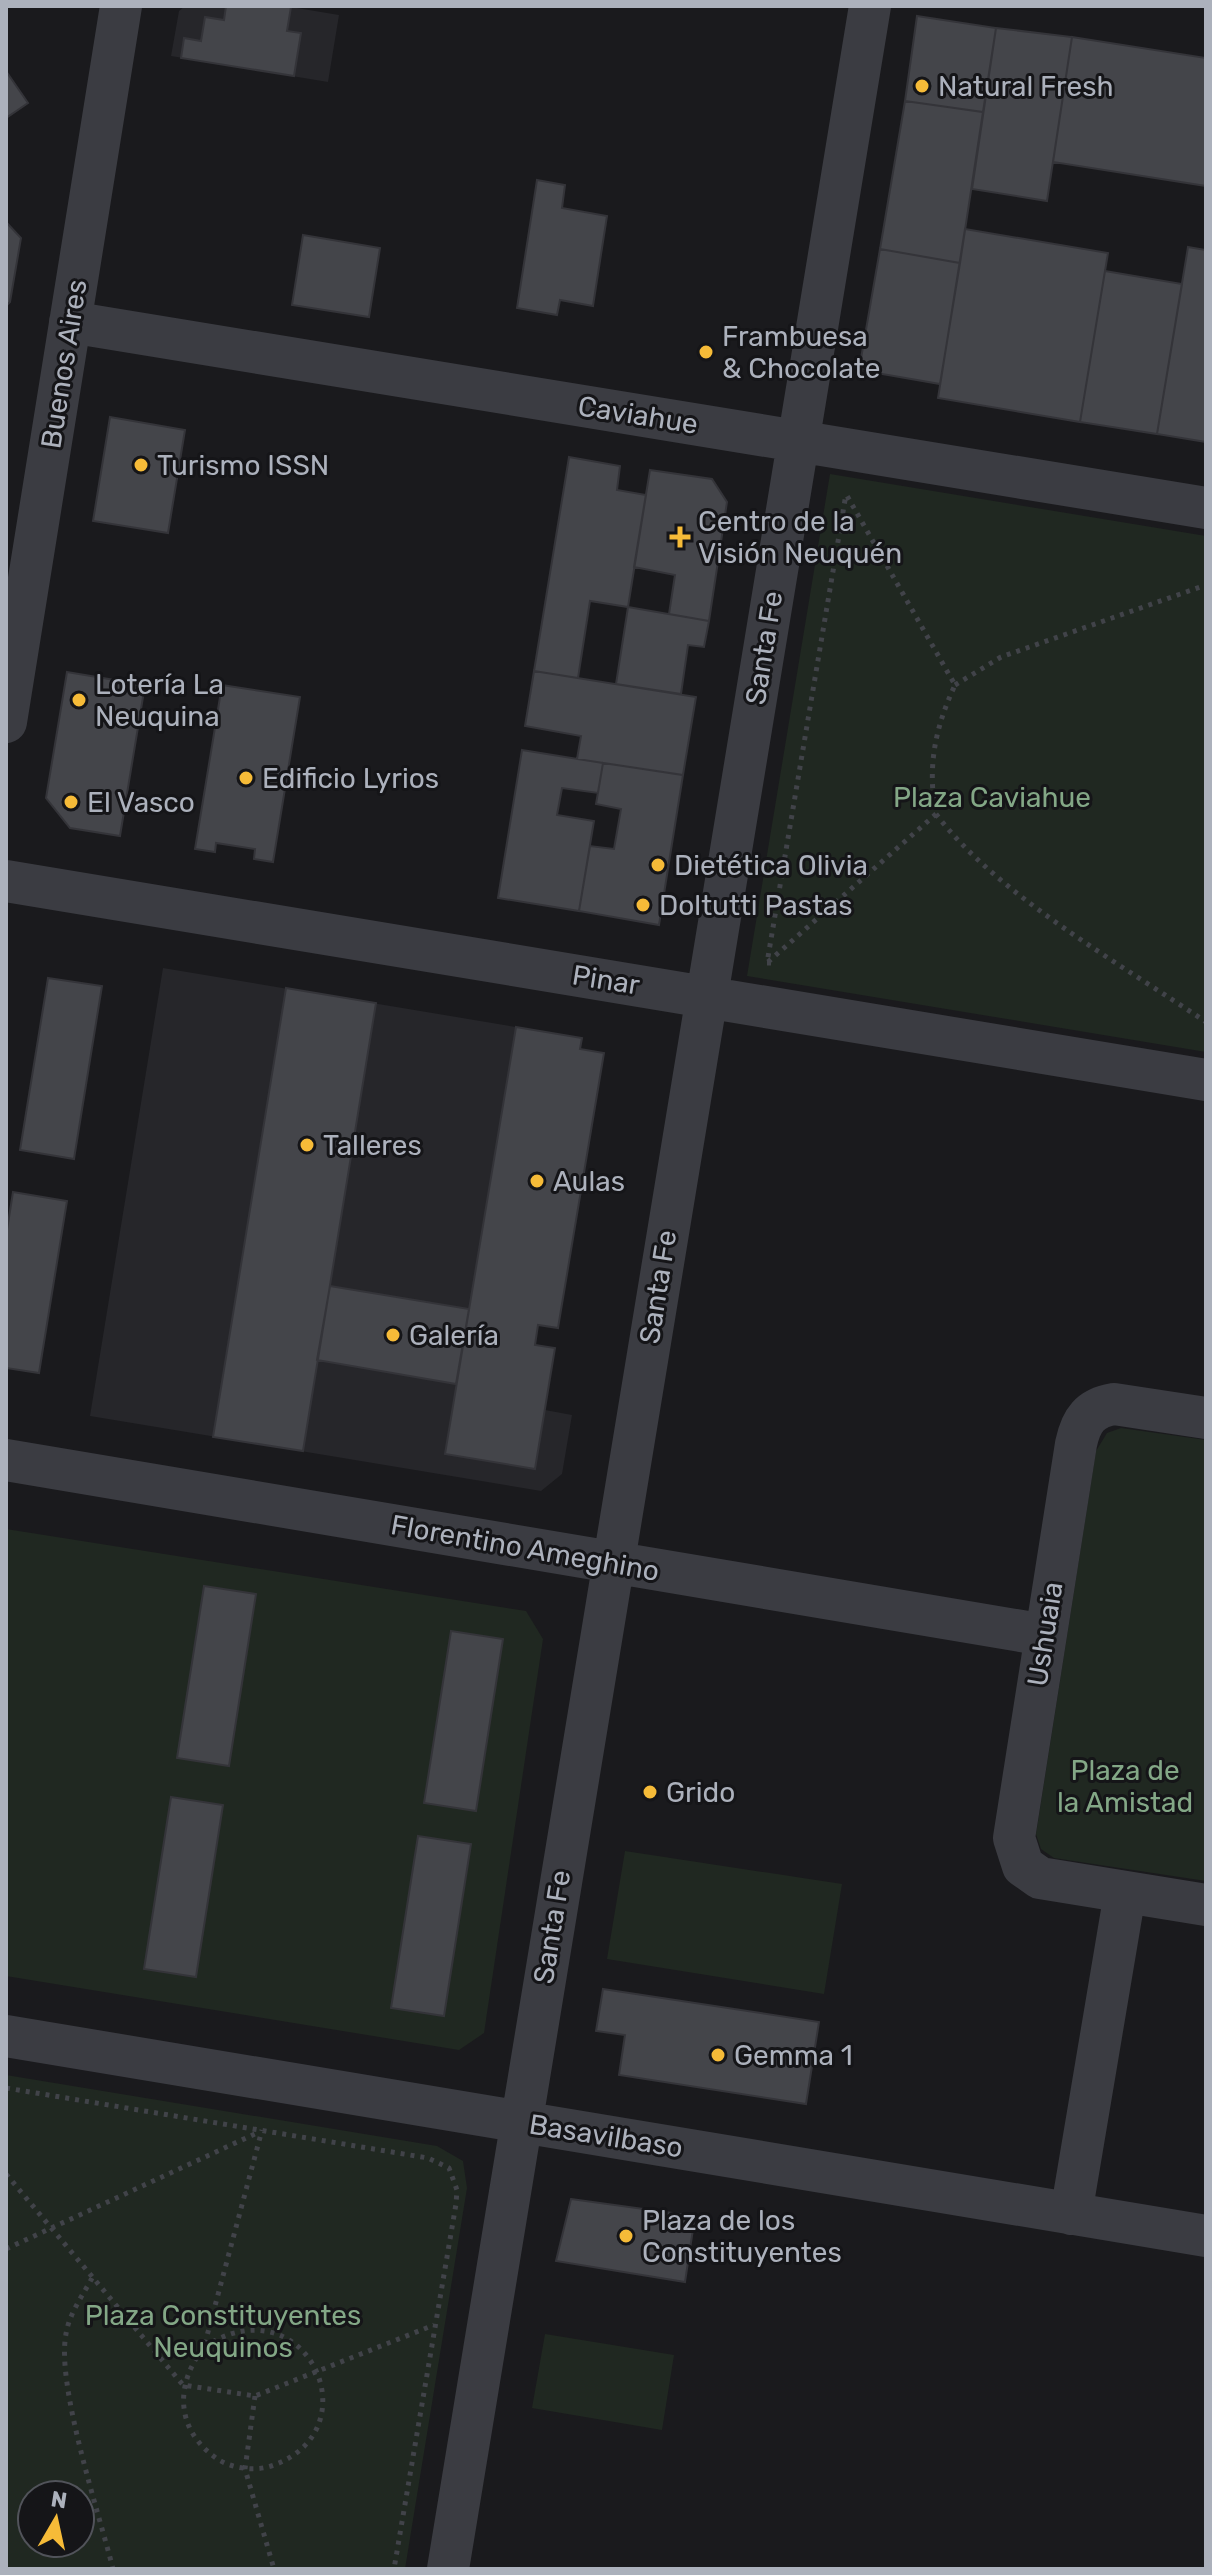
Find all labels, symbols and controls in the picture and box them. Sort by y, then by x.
place label: Natural Fresh [938,70,1113,103]
marker: Natural Fresh [913,77,931,95]
street label: Buenos Aires [34,277,94,451]
place label: Frambuesa & Chocolate [722,320,880,385]
marker: Frambuesa & Chocolate [697,343,715,361]
street label: Caviahue [576,389,700,441]
place label: Turismo ISSN [157,449,329,482]
marker: Turismo ISSN [132,456,150,474]
place label: Centro de la Visión Neuquén [698,505,902,570]
marker: Centro de la Visión Neuquén [669,526,691,548]
street label: Santa Fe [739,589,789,707]
place label: Lotería La Neuquina [95,668,224,733]
marker: Lotería La Neuquina [70,691,88,709]
place label: Edificio Lyrios [262,762,439,795]
marker: Edificio Lyrios [237,769,255,787]
park label: Plaza Caviahue [893,781,1091,814]
place label: El Vasco [87,786,195,819]
marker: El Vasco [62,793,80,811]
place label: Dietética Olivia [674,849,868,882]
marker: Dietética Olivia [649,856,667,874]
place label: Doltutti Pastas [659,889,853,922]
marker: Doltutti Pastas [634,896,652,914]
street label: Pinar [570,958,642,1002]
place label: Talleres [323,1129,422,1162]
marker: Talleres [298,1136,316,1154]
place label: Aulas [553,1165,625,1198]
marker: Aulas [528,1172,546,1190]
street label: Santa Fe [633,1228,683,1346]
place label: Galería [409,1319,499,1352]
marker: Galería [384,1326,402,1344]
street label: Florentino Ameghino [388,1508,662,1588]
street label: Ushuaia [1020,1579,1070,1689]
park label: Plaza de la Amistad [1057,1754,1193,1819]
place label: Grido [666,1776,735,1809]
marker: Grido [641,1783,659,1801]
street label: Santa Fe [527,1868,577,1986]
place label: Gemma 1 [734,2039,853,2072]
marker: Gemma 1 [709,2046,727,2064]
street label: Basavilbaso [527,2108,685,2164]
place label: Plaza de los Constituyentes [642,2204,842,2269]
marker: Plaza de los Constituyentes [617,2227,635,2245]
park label: Plaza Constituyentes Neuquinos [85,2299,361,2364]
north arrow [16,2479,96,2559]
text: N [49,2485,69,2514]

